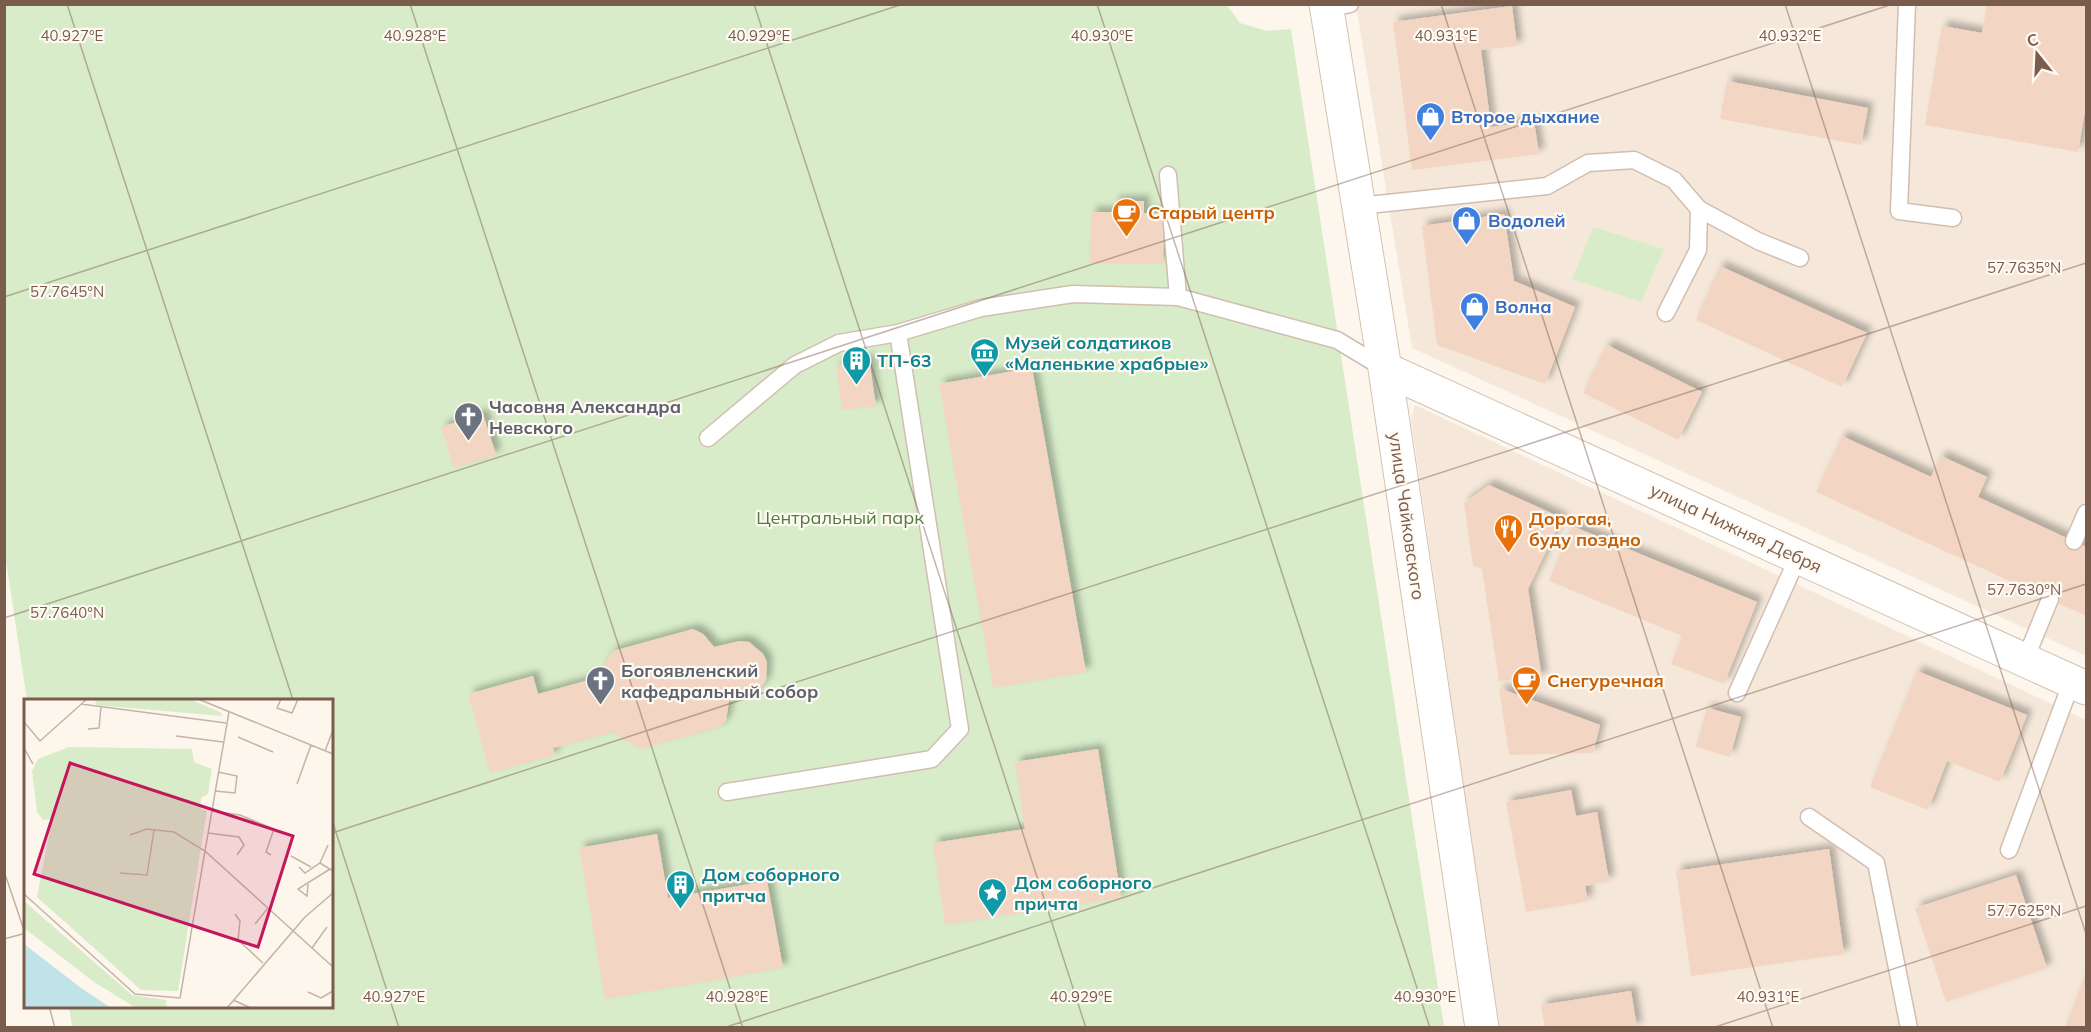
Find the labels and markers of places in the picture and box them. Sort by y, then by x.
shop icon: Второе дыхание [1414,100,1446,142]
place label: Второе дыхание [1451,105,1600,128]
cafe icon: Старый центр [1111,196,1143,238]
place label: Старый центр [1148,201,1275,224]
shop icon: Водолей [1451,204,1483,246]
place label: Водолей [1488,209,1566,232]
shop icon: Волна [1458,290,1490,332]
place label: Волна [1495,295,1552,318]
place label: Музей солдатиков «Маленькие храбрые» [1005,331,1208,375]
museum icon: Музей солдатиков «Маленькие храбрые» [968,336,1000,378]
building icon: ТП-63 [840,344,872,386]
place label: ТП-63 [877,349,932,372]
place label: Часовня Александра Невского [489,395,681,439]
church icon: Часовня Александра Невского [452,400,484,442]
place label: Дорогая, буду поздно [1529,507,1641,551]
restaurant icon: Дорогая, буду поздно [1492,512,1524,554]
place label: Богоявленский кафедральный собор [621,659,818,703]
church icon: Богоявленский кафедральный собор [584,664,616,706]
cafe icon: Снегуречная [1510,664,1542,706]
place label: Снегуречная [1547,669,1664,692]
place label: Дом соборного притча [702,863,840,907]
building icon: Дом соборного притча [665,868,697,910]
place label: Дом соборного причта [1014,871,1152,915]
place icon: Дом соборного причта [977,876,1009,918]

